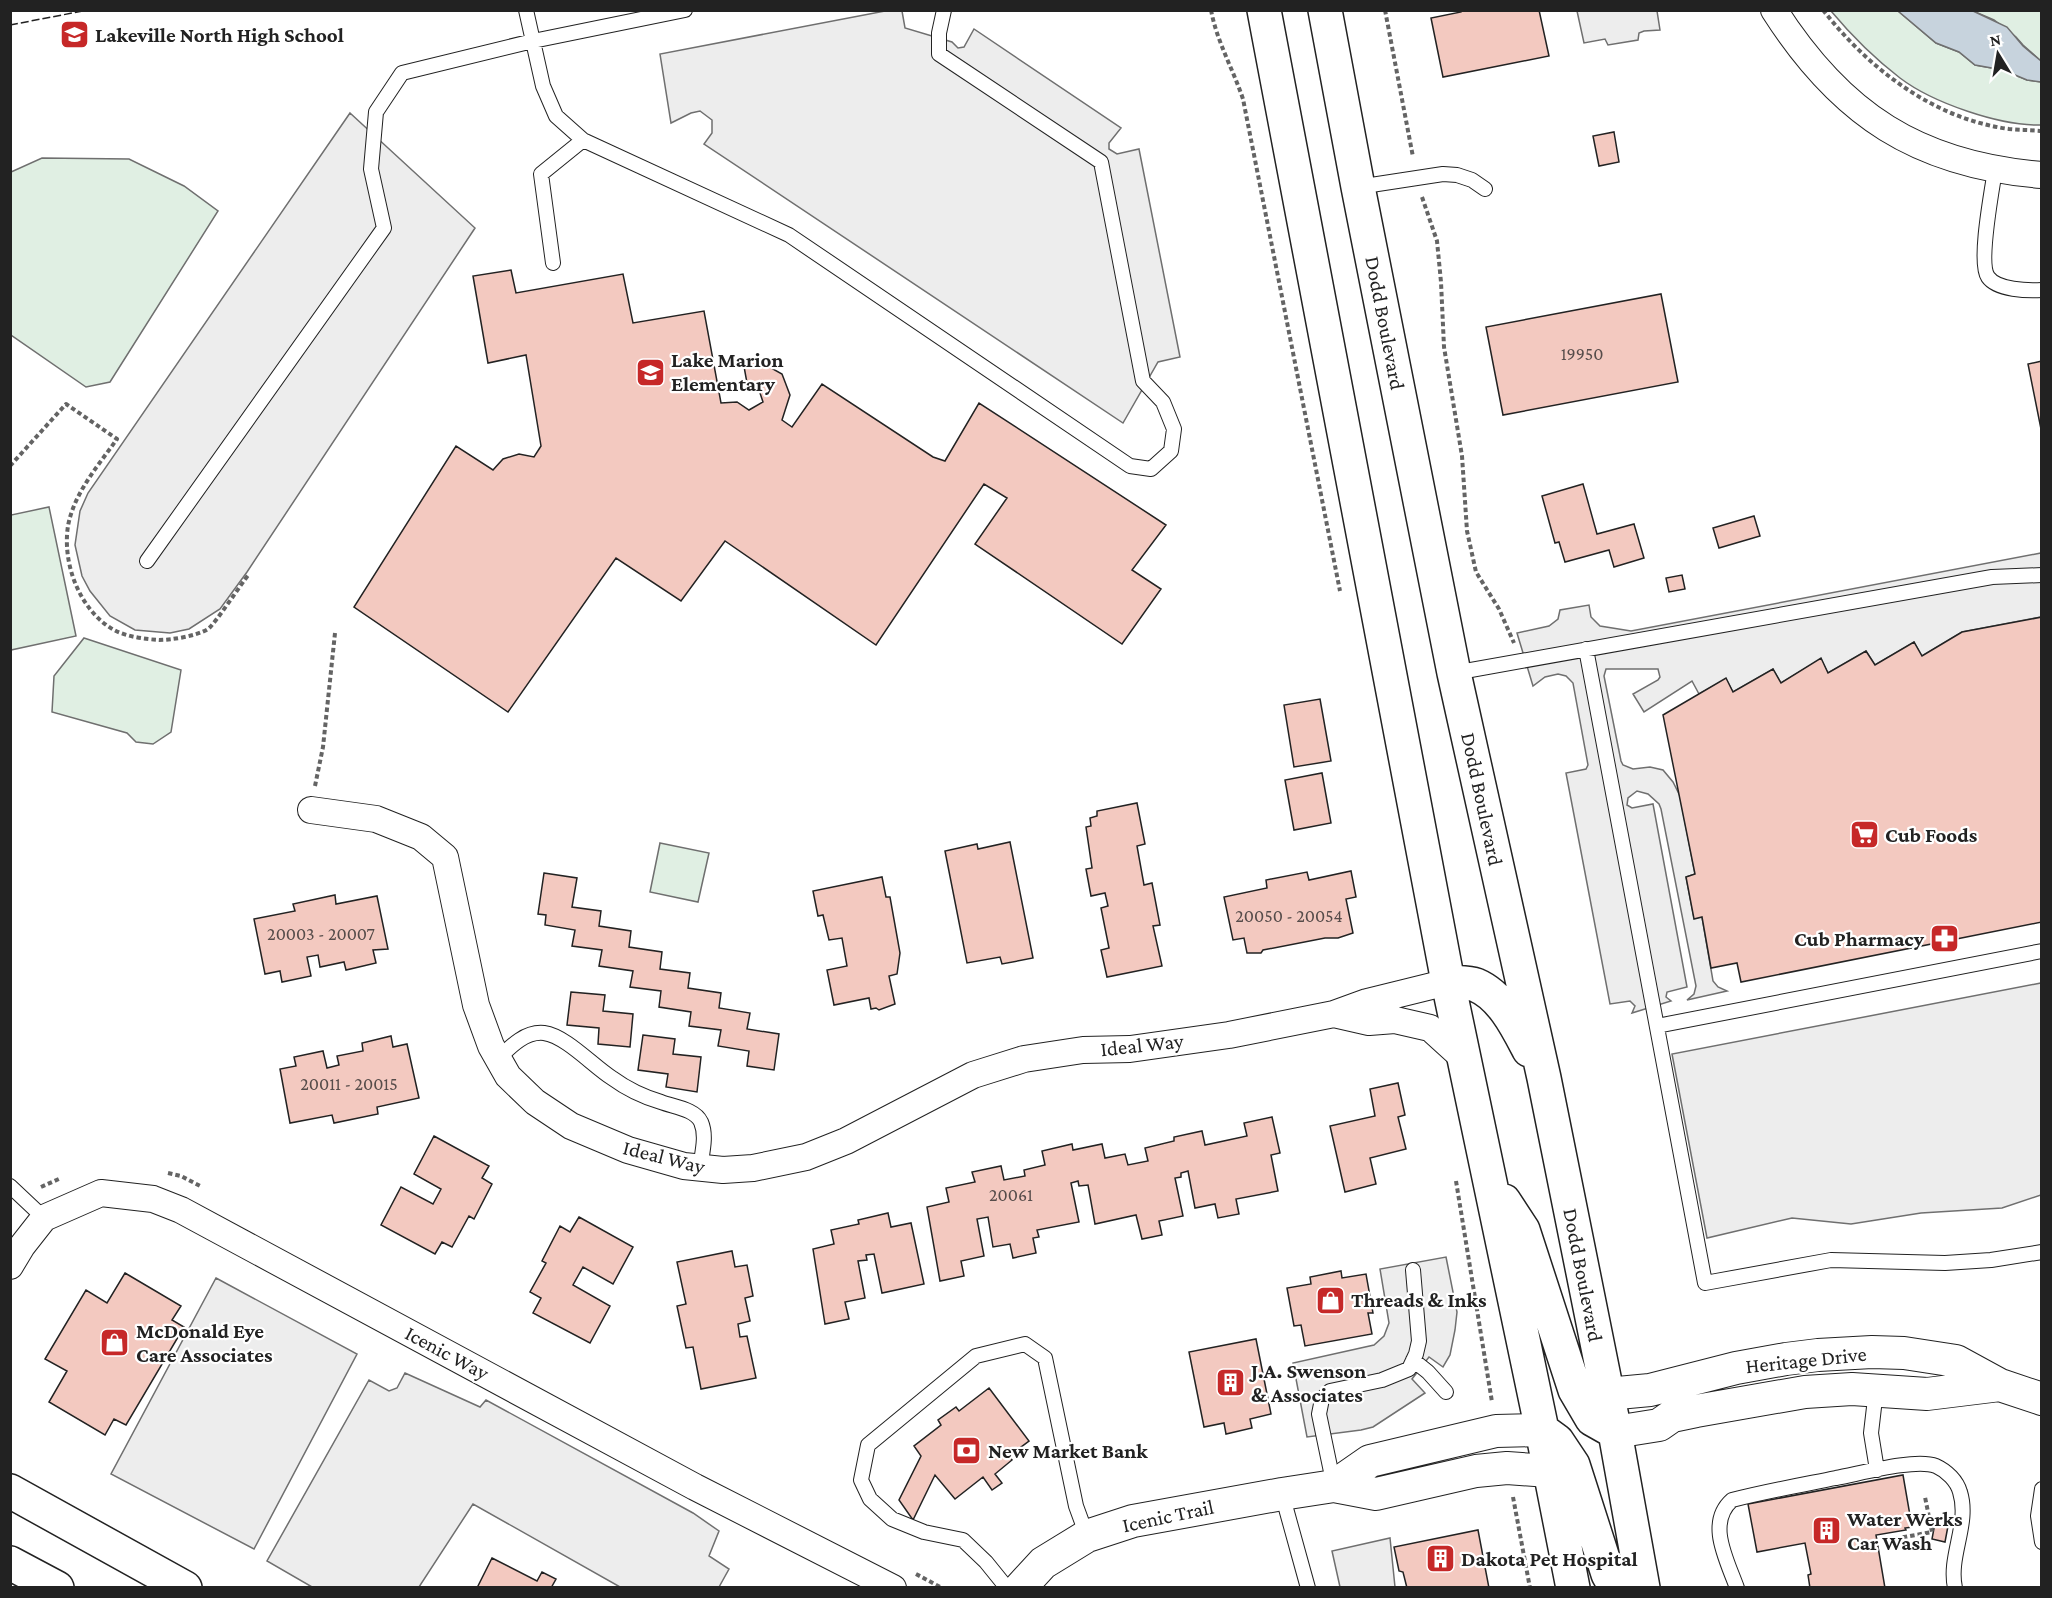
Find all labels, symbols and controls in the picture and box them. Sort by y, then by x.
school or university icon: Lakeville North High School [58,19,90,51]
place label: Lakeville North High School [95,23,344,47]
north arrow [1968,24,2028,84]
text: N [1988,30,2002,49]
street label: Dodd Boulevard [1360,254,1410,392]
house number: 19950 [1561,344,1603,364]
place label: Lake Marion Elementary [671,348,784,396]
school or university icon: Lake Marion Elementary [634,356,666,388]
street label: Dodd Boulevard [1456,730,1508,868]
supermarket icon: Cub Foods [1848,819,1880,851]
place label: Cub Foods [1885,823,1978,847]
house number: 20050 - 20054 [1235,906,1343,926]
pharmacy icon: Cub Pharmacy [1929,923,1961,955]
house number: 20003 - 20007 [267,924,375,944]
place label: Cub Pharmacy [1794,927,1925,951]
street label: Ideal Way [1099,1029,1185,1061]
house number: 20011 - 20015 [300,1074,398,1094]
street label: Ideal Way [621,1135,708,1179]
house number: 20061 [989,1185,1033,1205]
street label: Dodd Boulevard [1558,1206,1608,1344]
shop icon: Threads & Inks [1314,1284,1346,1316]
place label: Threads & Inks [1351,1288,1487,1312]
place label: McDonald Eye Care Associates [136,1319,273,1367]
street label: Icenic Way [401,1321,493,1385]
shop icon: McDonald Eye Care Associates [99,1327,131,1359]
street label: Heritage Drive [1744,1342,1868,1378]
place label: J.A. Swenson & Associates [1249,1359,1366,1407]
building icon: J.A. Swenson & Associates [1214,1367,1246,1399]
bank icon: New Market Bank [951,1435,983,1467]
place label: New Market Bank [988,1439,1148,1463]
street label: Icenic Trail [1120,1495,1216,1537]
place label: Water Werks Car Wash [1846,1507,1963,1555]
building icon: Water Werks Car Wash [1810,1515,1842,1547]
building icon: Dakota Pet Hospital [1424,1543,1456,1575]
place label: Dakota Pet Hospital [1461,1547,1638,1571]

